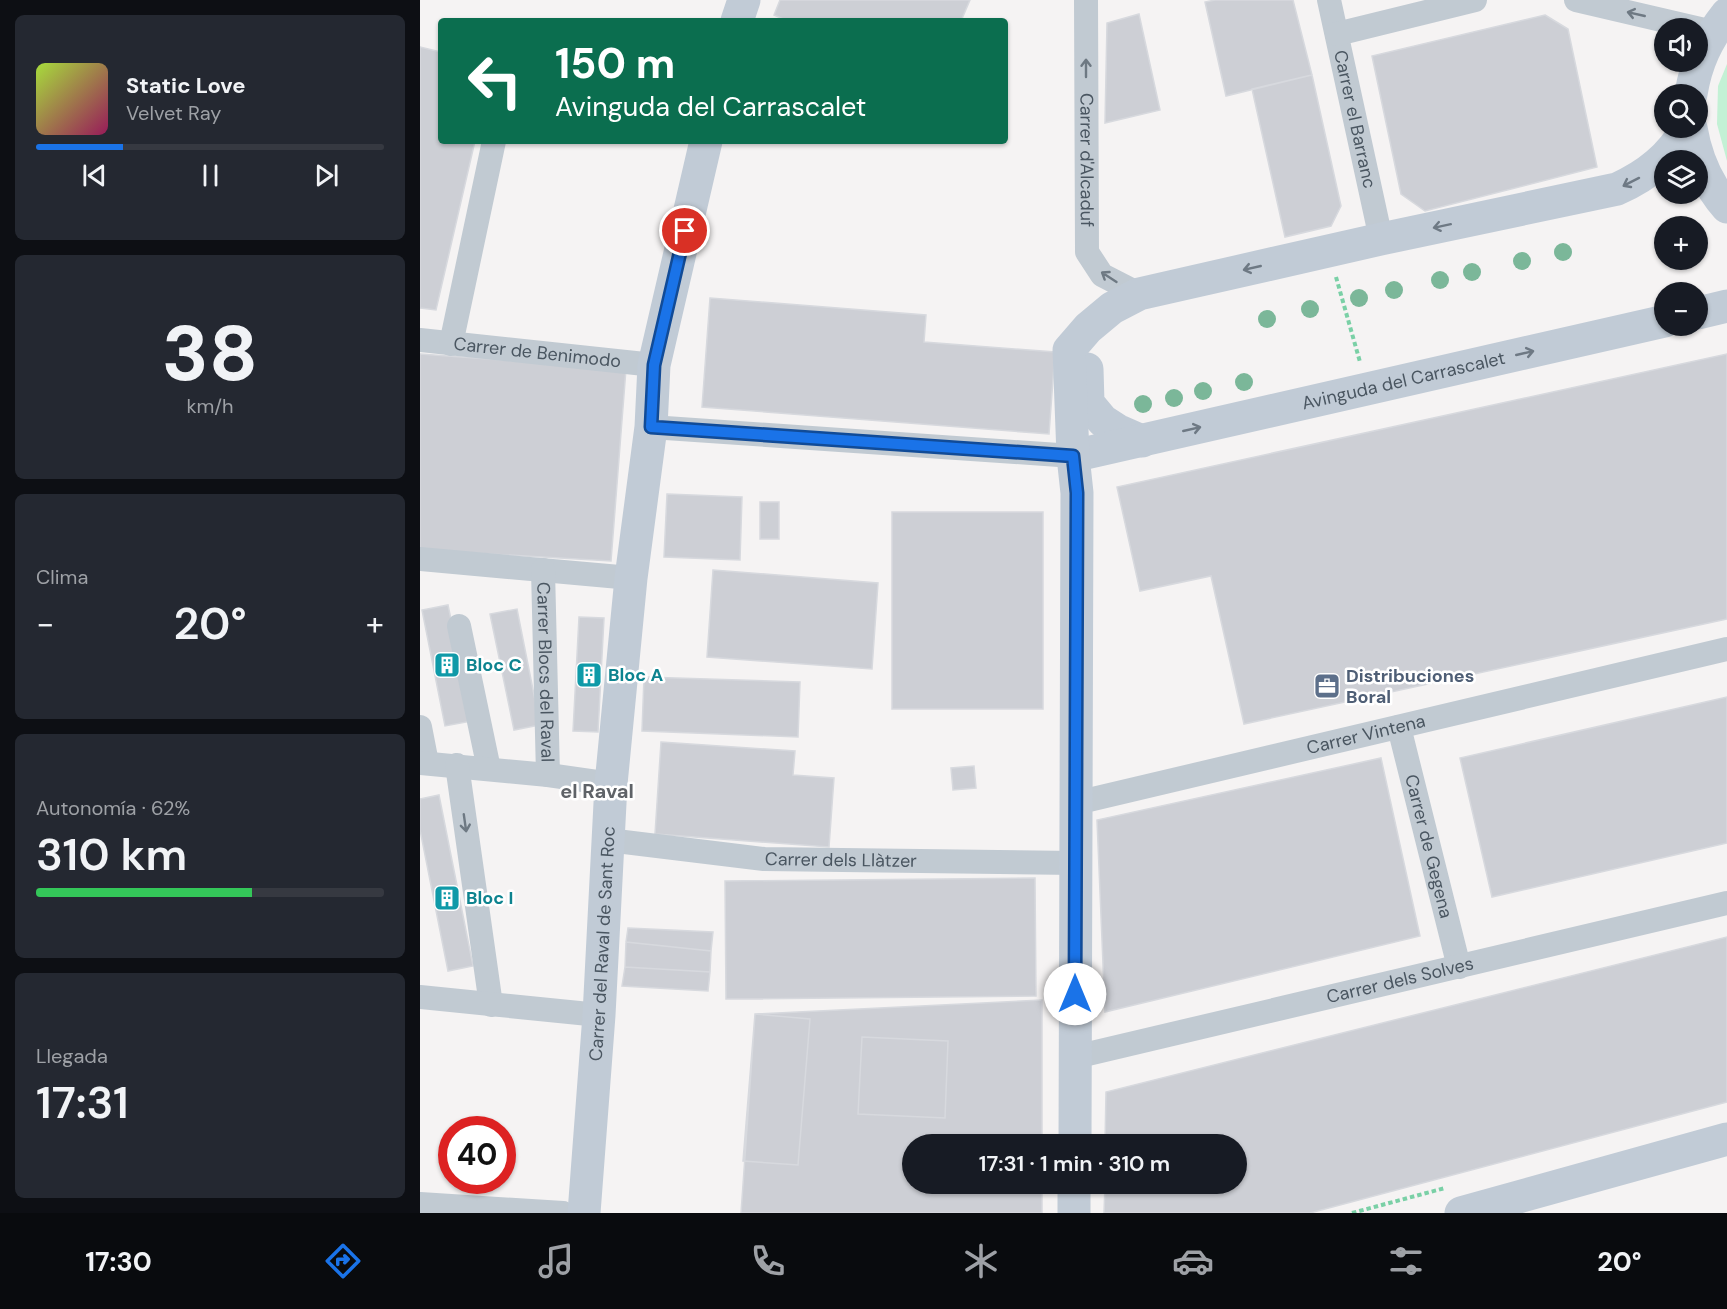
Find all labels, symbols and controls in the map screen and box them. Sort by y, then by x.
one-way arrow [1627,7,1646,19]
map controls [1654,18,1708,336]
button: sound [1654,18,1708,72]
text: 150 m [555,36,675,91]
icon: left [456,42,534,120]
street label: Carrer el Barranc [1328,48,1382,191]
one-way arrow [1080,58,1092,78]
text: Static Love [126,71,246,100]
button: search [1654,84,1708,138]
text: Avinguda del Carrascalet [555,89,866,124]
street label: Carrer d'Alcaduf [1074,93,1099,227]
text: Velvet Ray [126,100,221,126]
button: layers [1654,150,1708,204]
icon: previous [78,159,111,192]
icon: pause [194,159,227,192]
icon: next [310,159,343,192]
one-way arrow [1623,177,1641,188]
pin [659,205,710,256]
icon: arrive [668,214,701,247]
button: + [1654,216,1708,270]
one-way arrow [1433,221,1452,232]
one-way arrow [1242,263,1262,274]
one-way arrow [1100,271,1117,284]
button: − [1654,282,1708,336]
text: 38 [162,303,258,404]
street label: Carrer de Benimodo [452,332,622,373]
street label: Avinguda del Carrascalet [1300,346,1507,415]
one-way arrow [1515,346,1534,358]
text: km/h [186,393,234,419]
one-way arrow [1182,423,1201,435]
text: Clima [36,564,88,590]
street label: Carrer Blocs del Raval [531,582,560,762]
text: 20° [173,594,247,653]
text: − [36,602,54,645]
text: + [366,602,384,645]
building icon: Bloc C [432,650,462,680]
place label: Bloc C [466,653,522,677]
building icon: Bloc A [574,660,604,690]
place label: Bloc A [608,663,663,687]
place label: Distribuciones Boral [1346,664,1474,709]
office icon: Distribuciones Boral [1312,671,1342,701]
street label: Carrer Vintena [1304,709,1428,760]
street label: Carrer de Gegena [1399,772,1458,921]
district label: el Raval [560,778,634,804]
text: Autonomía · 62% [36,795,190,821]
one-way arrow [460,813,471,833]
text: 310 km [36,825,187,884]
street label: Carrer del Raval de Sant Roc [584,826,621,1062]
street label: Carrer dels Llàtzer [765,847,917,873]
building icon: Bloc I [432,883,462,913]
place label: Bloc I [466,886,513,910]
street label: Carrer dels Solves [1324,951,1476,1009]
position arrow [1043,962,1107,1026]
text: Llegada [36,1043,108,1069]
text: 17:31 [36,1073,129,1132]
speed limit sign: 40 [438,1116,516,1194]
text: 17:31 · 1 min · 310 m [979,1149,1170,1178]
icon: directions [322,1240,364,1282]
icon: music [535,1240,577,1282]
icon: phone [747,1240,789,1282]
icon: climate [960,1240,1002,1282]
icon: car [1172,1240,1214,1282]
icon: filters [1385,1240,1427,1282]
text: 17:30 [85,1244,152,1279]
text: 20° [1597,1244,1642,1279]

